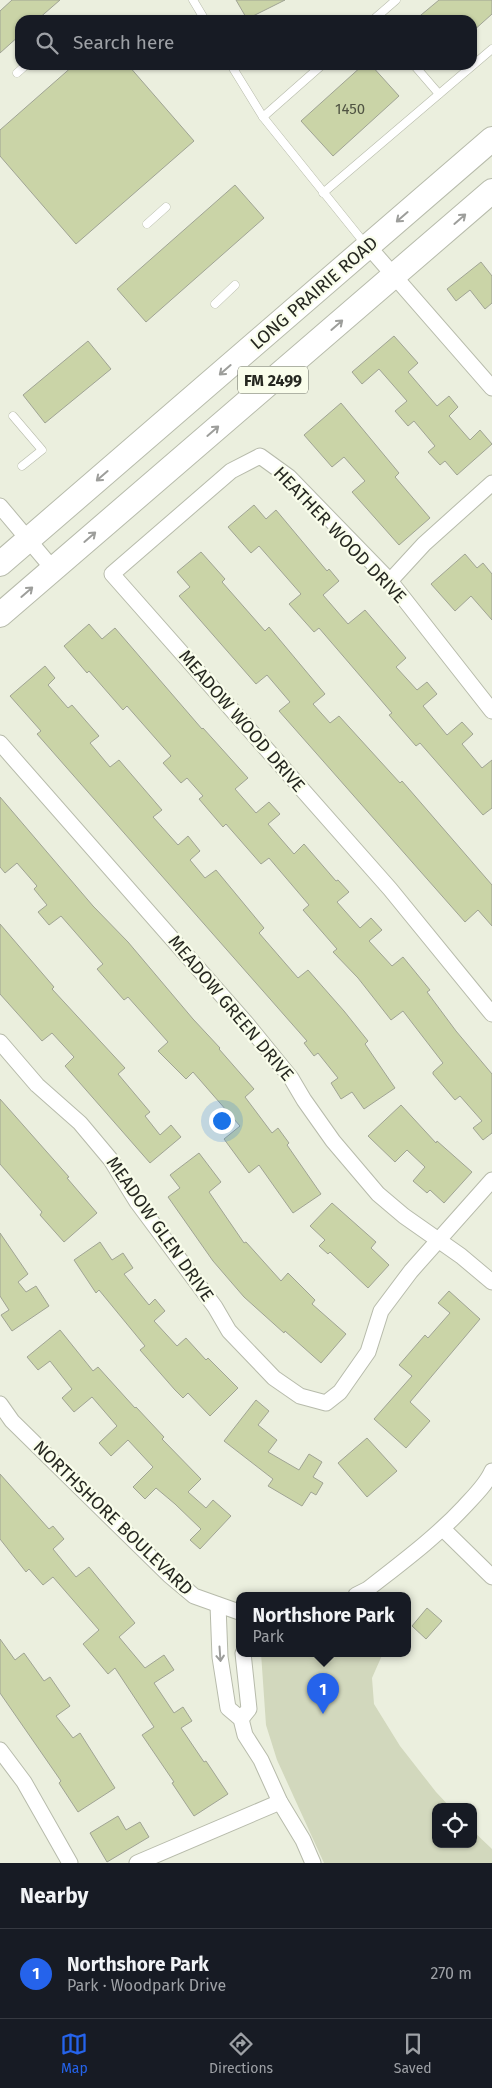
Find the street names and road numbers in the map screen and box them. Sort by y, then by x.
street label: LONG PRAIRIE ROAD [246,232,382,354]
road number: FM 2499 [238,366,308,394]
street label: HEATHER WOOD DRIVE [269,462,411,608]
street label: MEADOW WOOD DRIVE [174,645,310,797]
street label: MEADOW GREEN DRIVE [164,931,298,1085]
street label: MEADOW GLEN DRIVE [102,1152,218,1306]
street label: NORTHSHORE BOULEVARD [29,1436,197,1600]

